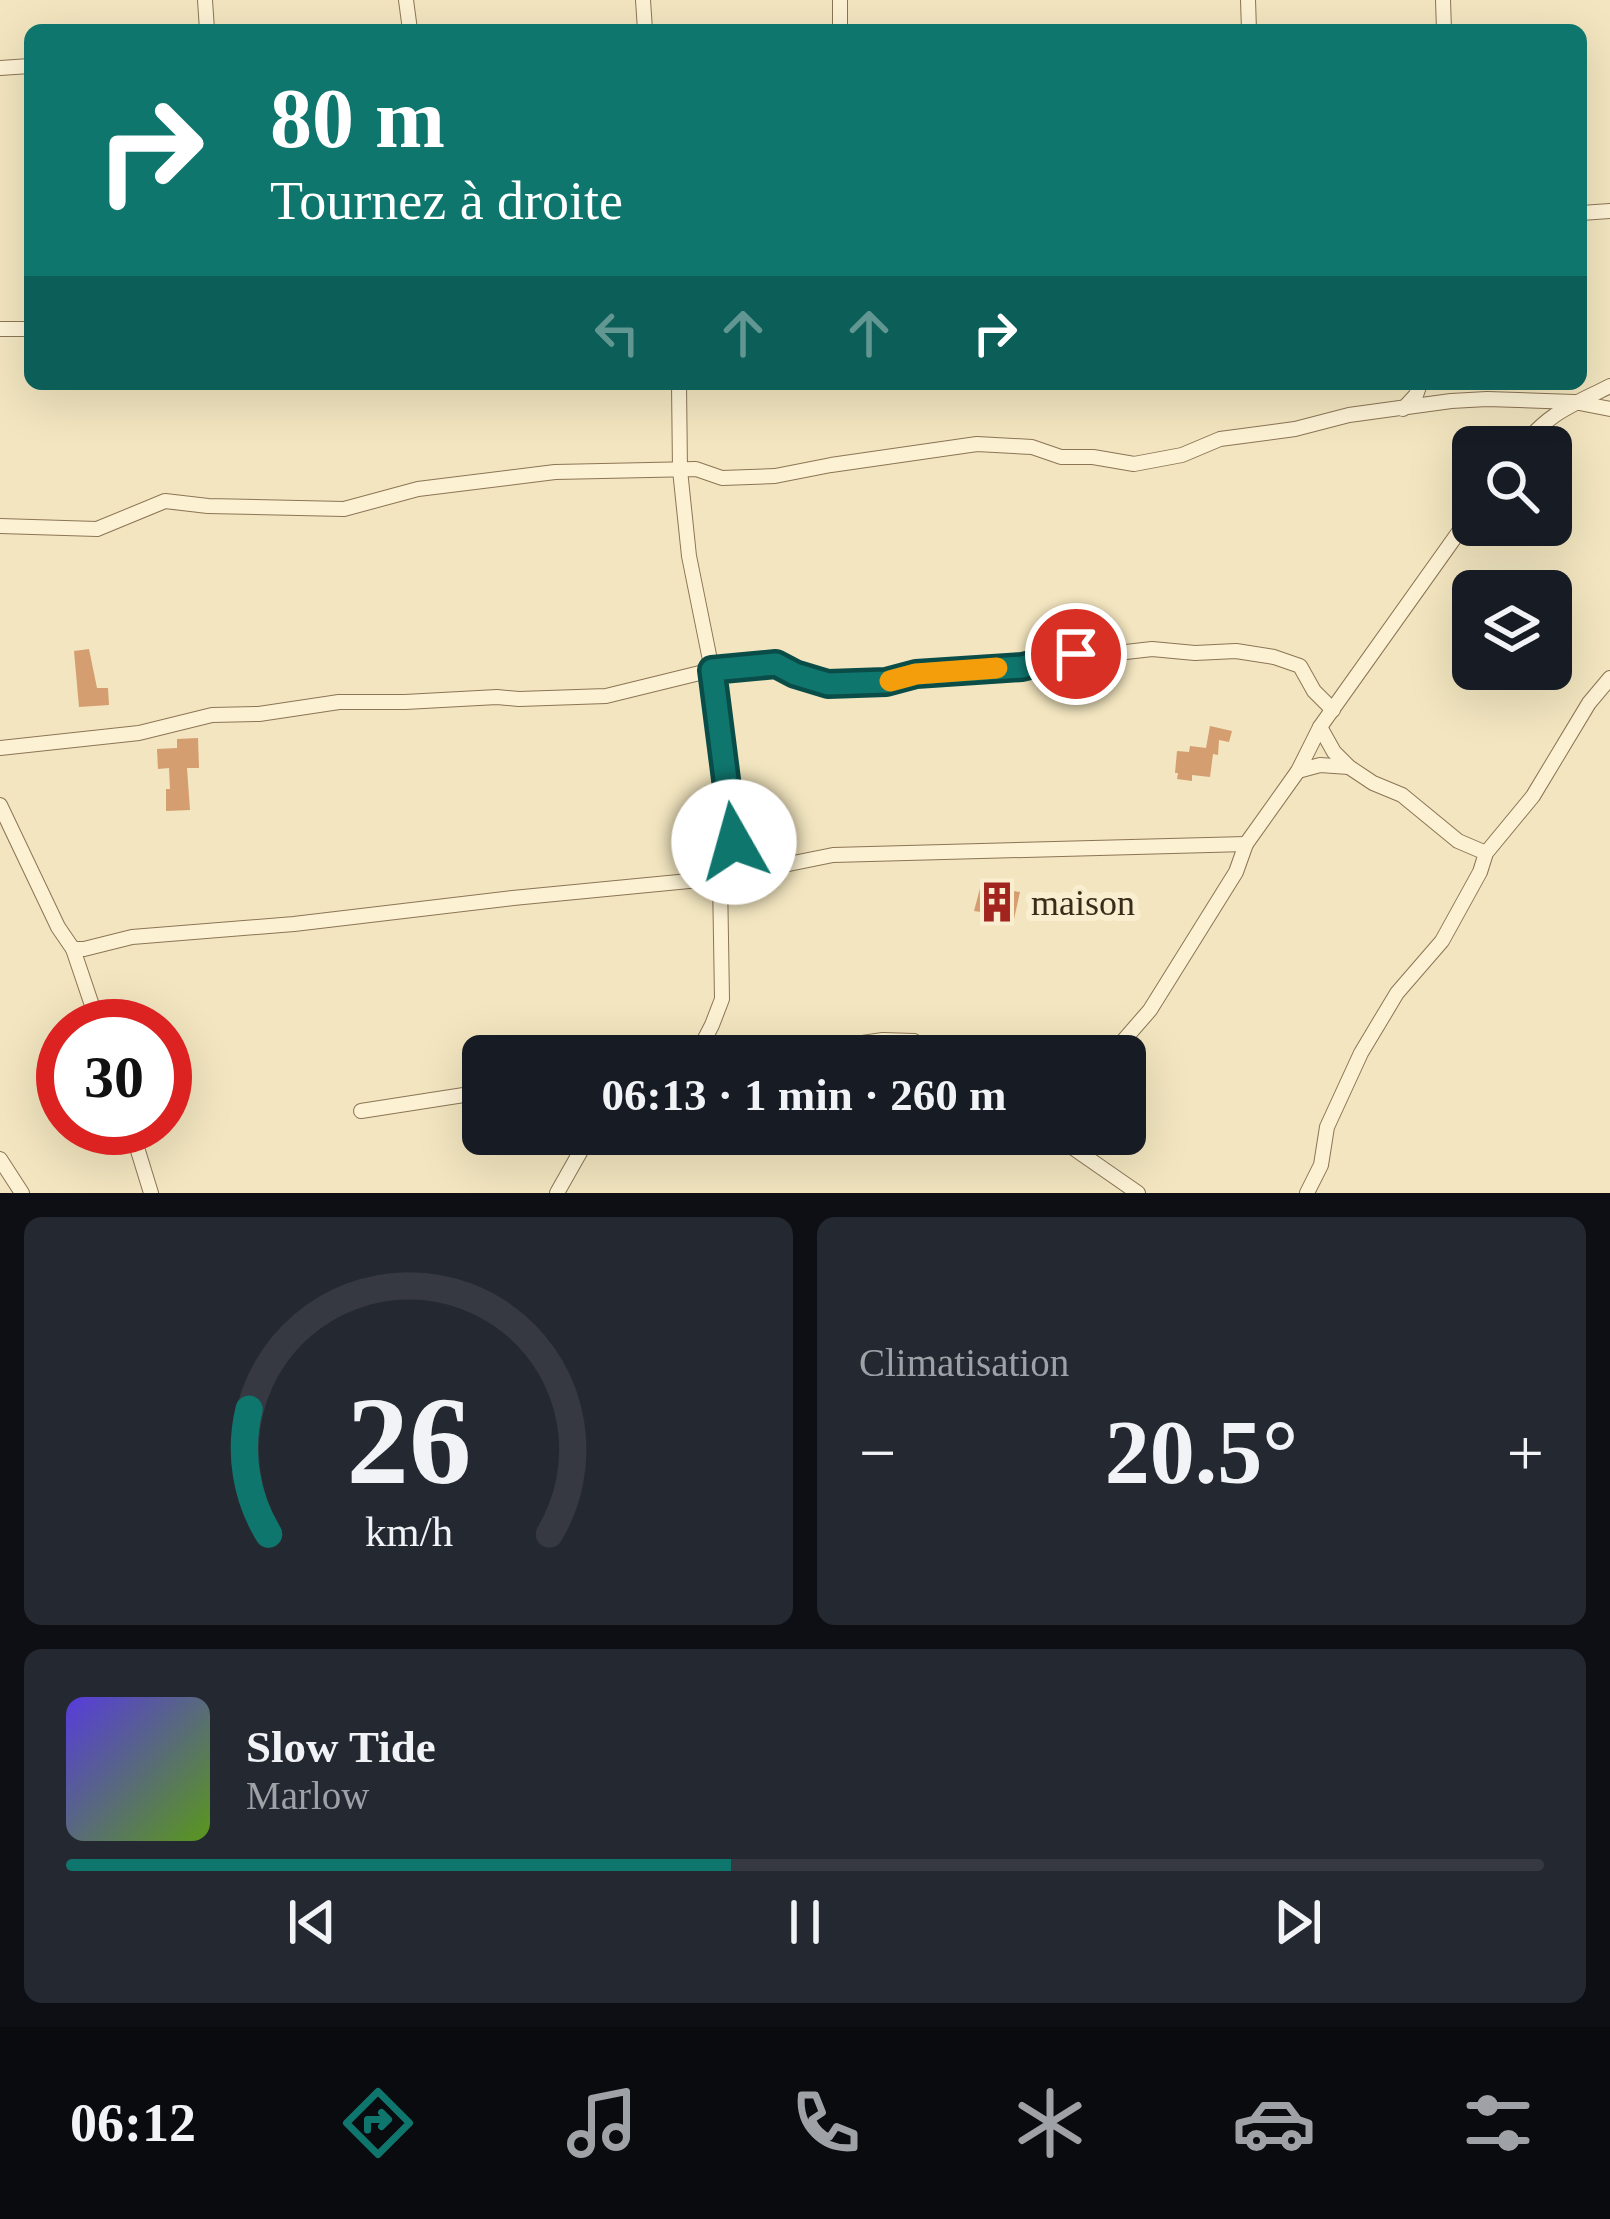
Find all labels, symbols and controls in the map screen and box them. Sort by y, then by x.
icon: right [72,72,228,228]
text: 80 m [270,72,445,165]
text: Tournez à droite [270,171,623,231]
icon: left [584,300,650,366]
icon: ahead [710,300,776,366]
icon: ahead [836,300,902,366]
icon: right [962,300,1028,366]
map controls [1452,426,1572,690]
button: search [1452,426,1572,546]
button: layers [1452,570,1572,690]
pin [1025,603,1127,705]
icon: arrive [1043,621,1109,687]
position arrow [671,779,797,905]
building icon: maison [974,879,1020,925]
place label: maison [1031,883,1135,923]
speed limit sign: 30 [36,999,192,1155]
text: 06:13 · 1 min · 260 m [602,1070,1007,1120]
text: Climatisation [859,1341,1069,1384]
text: 26 [346,1372,471,1510]
text: 20.5° [1105,1403,1298,1502]
text: − [859,1416,896,1489]
text: + [1507,1416,1544,1489]
text: km/h [364,1508,453,1555]
text: Slow Tide [246,1722,436,1772]
text: Marlow [246,1774,369,1817]
icon: previous [279,1889,345,1955]
icon: pause [772,1889,838,1955]
icon: next [1265,1889,1331,1955]
icon: directions [336,2081,420,2165]
icon: music [560,2081,644,2165]
icon: phone [784,2081,868,2165]
icon: climate [1008,2081,1092,2165]
icon: car [1232,2081,1316,2165]
icon: filters [1456,2081,1540,2165]
text: 06:12 [70,2093,196,2153]

